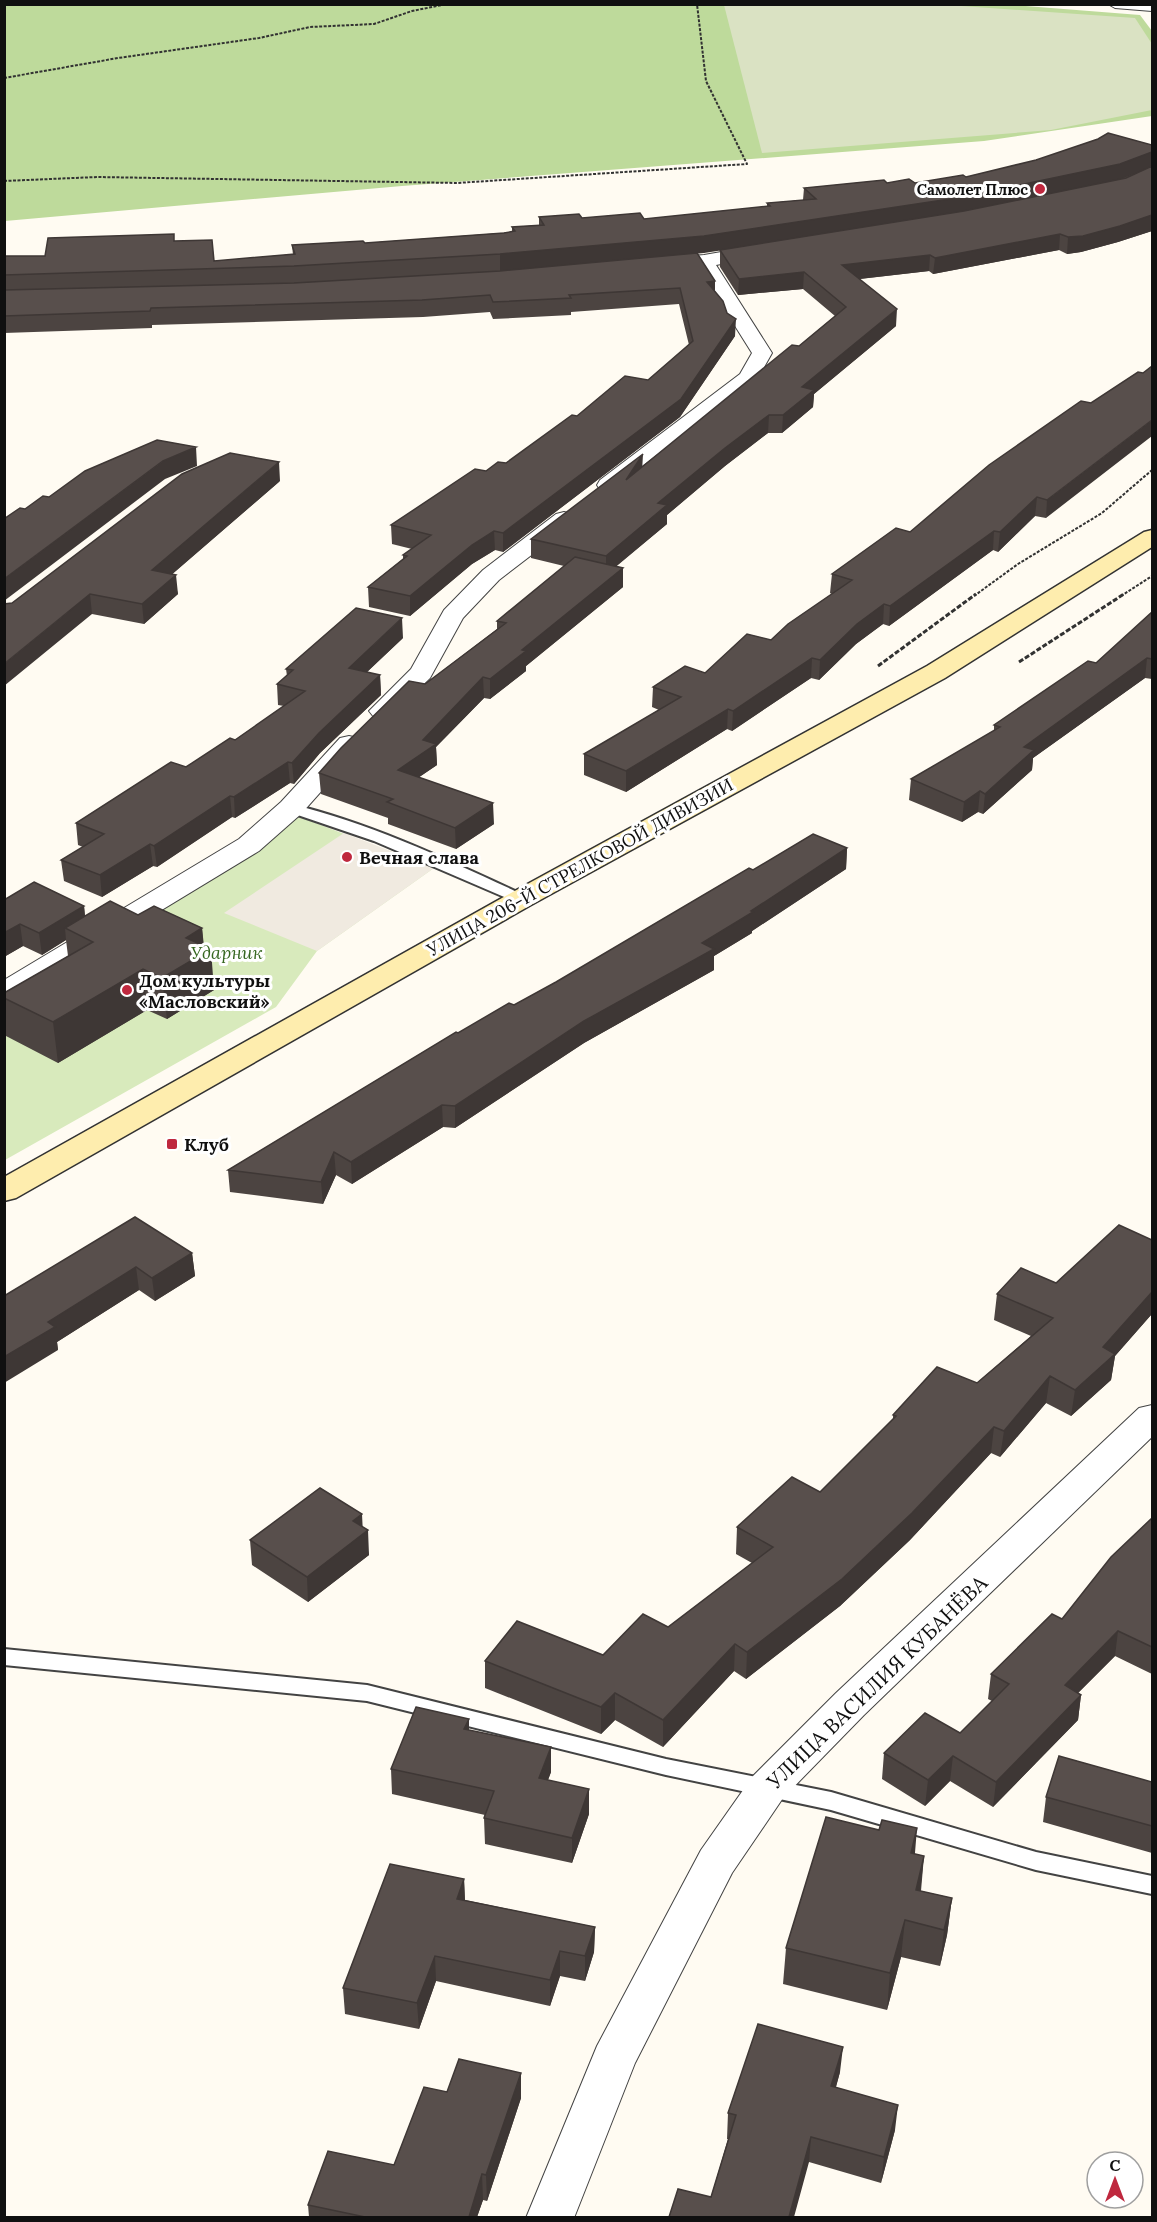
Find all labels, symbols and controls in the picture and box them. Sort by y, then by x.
place label: Самолет Плюс [917,180,1028,199]
marker: Самолет Плюс [1033,182,1047,196]
street label: УЛИЦА 206-Й СТРЕЛКОВОЙ ДИВИЗИИ [422,773,737,962]
place label: Вечная слава [359,846,479,869]
marker: Вечная слава [340,850,354,864]
park label: Ударник [191,941,263,964]
place label: Дом культуры «Масловский» [139,969,270,1013]
marker: Дом культуры «Масловский» [120,983,134,997]
place label: Клуб [184,1133,229,1156]
marker: Клуб [165,1137,179,1151]
street label: УЛИЦА ВАСИЛИЯ КУБАНЁВА [760,1569,993,1795]
north arrow [1085,2150,1145,2210]
text: С [1109,2155,1121,2175]

